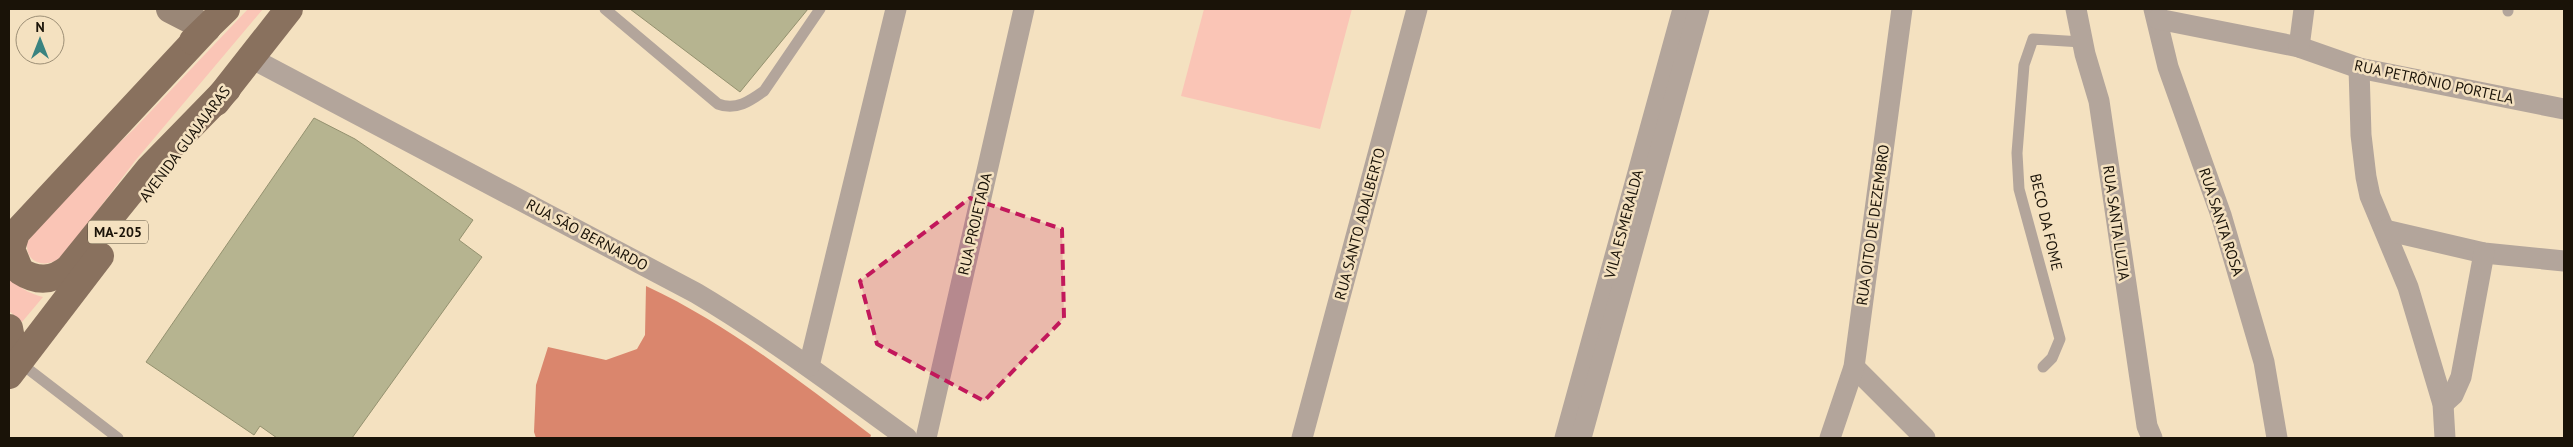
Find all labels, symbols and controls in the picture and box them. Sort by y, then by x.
north arrow [15,15,65,65]
text: N [35,18,45,36]
street label: RUA PETRÔNIO PORTELA [2353,55,2516,108]
street label: AVENIDA GUAJAJARAS [135,82,234,205]
street label: RUA OITO DE DEZEMBRO [1852,143,1893,307]
street label: RUA SANTO ADALBERTO [1330,146,1389,302]
street label: RUA SANTA LUZIA [2099,164,2134,282]
street label: RUA SANTA ROSA [2195,165,2248,278]
street label: VILA ESMERALDA [1600,167,1647,281]
street label: RUA PROJETADA [954,171,996,277]
street label: BECO DA FOME [2026,172,2067,272]
street label: RUA SÃO BERNARDO [523,194,651,275]
road number: MA-205 [88,220,148,243]

